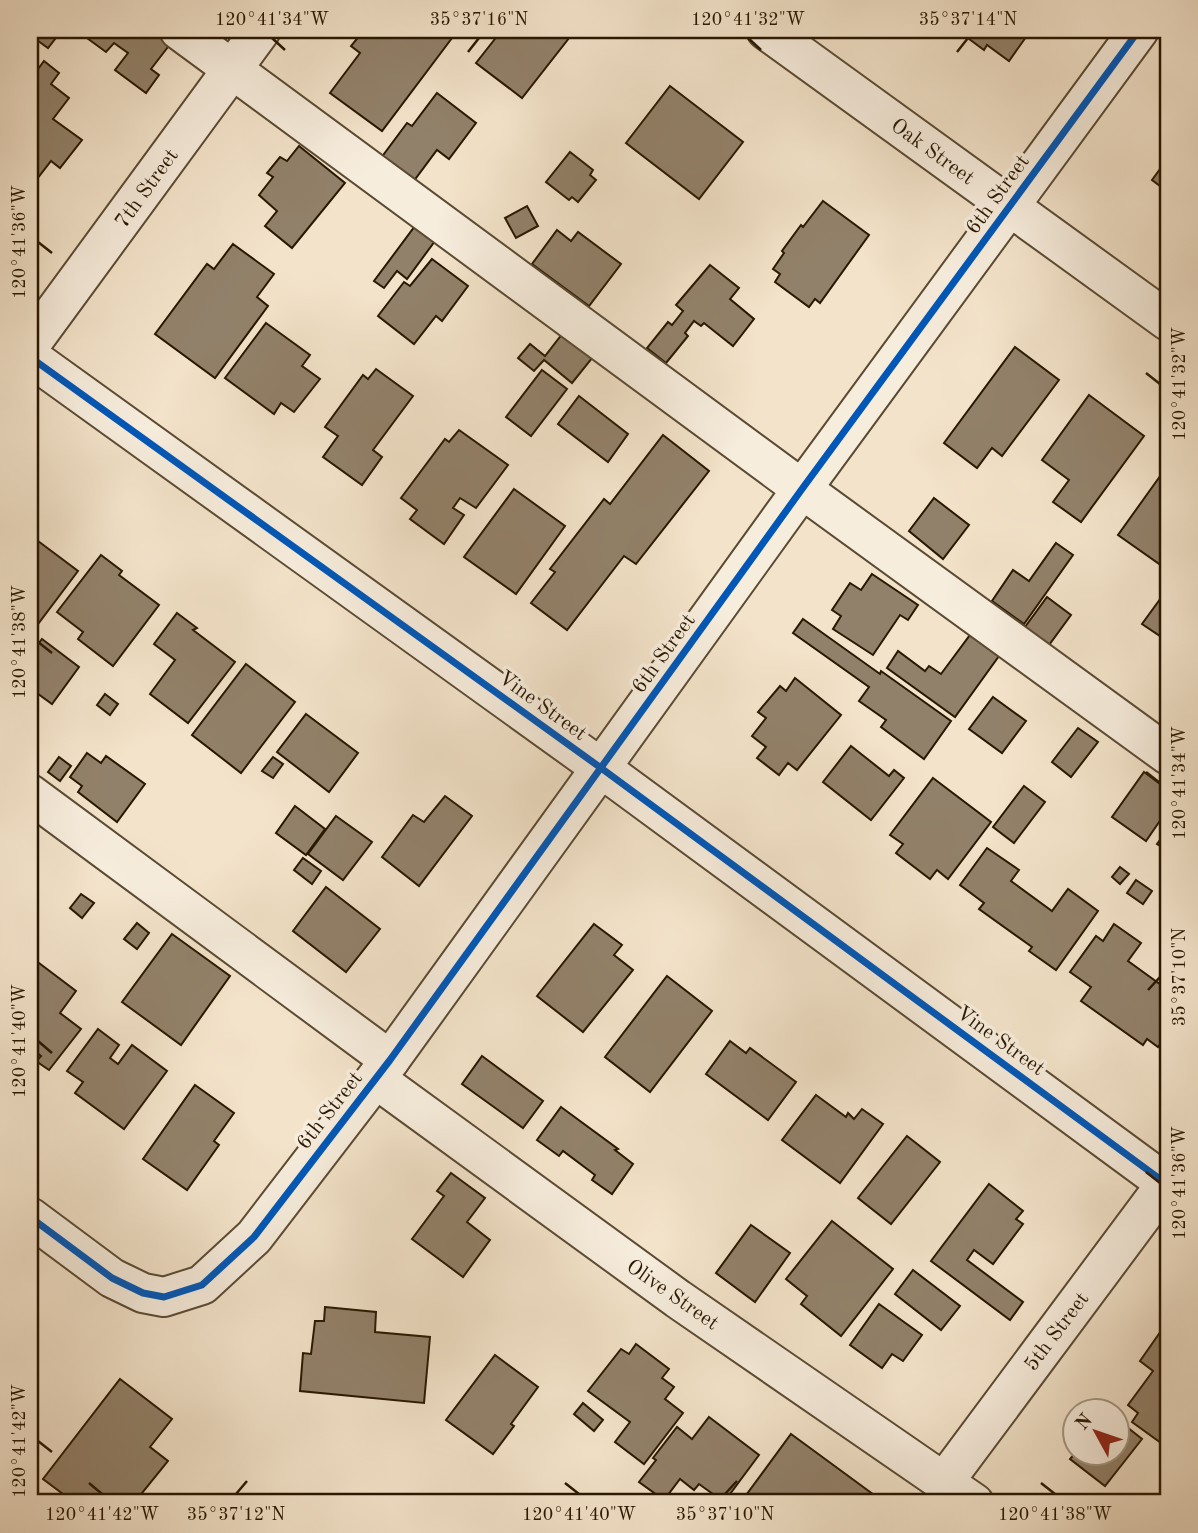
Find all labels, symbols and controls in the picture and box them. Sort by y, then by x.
text: 120°41'34"W [215,11,329,29]
text: 35°37'16"N [430,11,528,29]
text: 120°41'32"W [691,11,805,29]
text: 35°37'14"N [919,11,1017,29]
street label: Oak Street [886,115,978,189]
street label: 7th Street [112,145,183,232]
street label: 6th Street [963,151,1034,238]
text: 120°41'36"W [11,185,29,299]
text: 120°41'32"W [1171,327,1189,441]
text: 120°41'38"W [11,585,29,699]
street label: 6th Street [629,610,700,697]
street label: Vine Street [494,667,590,745]
text: 120°41'34"W [1171,726,1189,840]
text: 35°37'10"N [1171,928,1189,1026]
text: 120°41'40"W [11,984,29,1098]
street label: Vine Street [952,1002,1048,1080]
street label: 6th Street [293,1068,367,1154]
text: 120°41'36"W [1171,1126,1189,1240]
street label: Olive Street [622,1256,722,1335]
street label: 5th Street [1021,1289,1093,1375]
text: 120°41'42"W [11,1384,29,1498]
north arrow [1062,1396,1132,1466]
text: N [1073,1411,1097,1434]
text: 120°41'42"W [45,1506,159,1524]
text: 35°37'12"N [187,1506,285,1524]
text: 120°41'40"W [522,1506,636,1524]
text: 35°37'10"N [676,1506,774,1524]
text: 120°41'38"W [998,1506,1112,1524]

